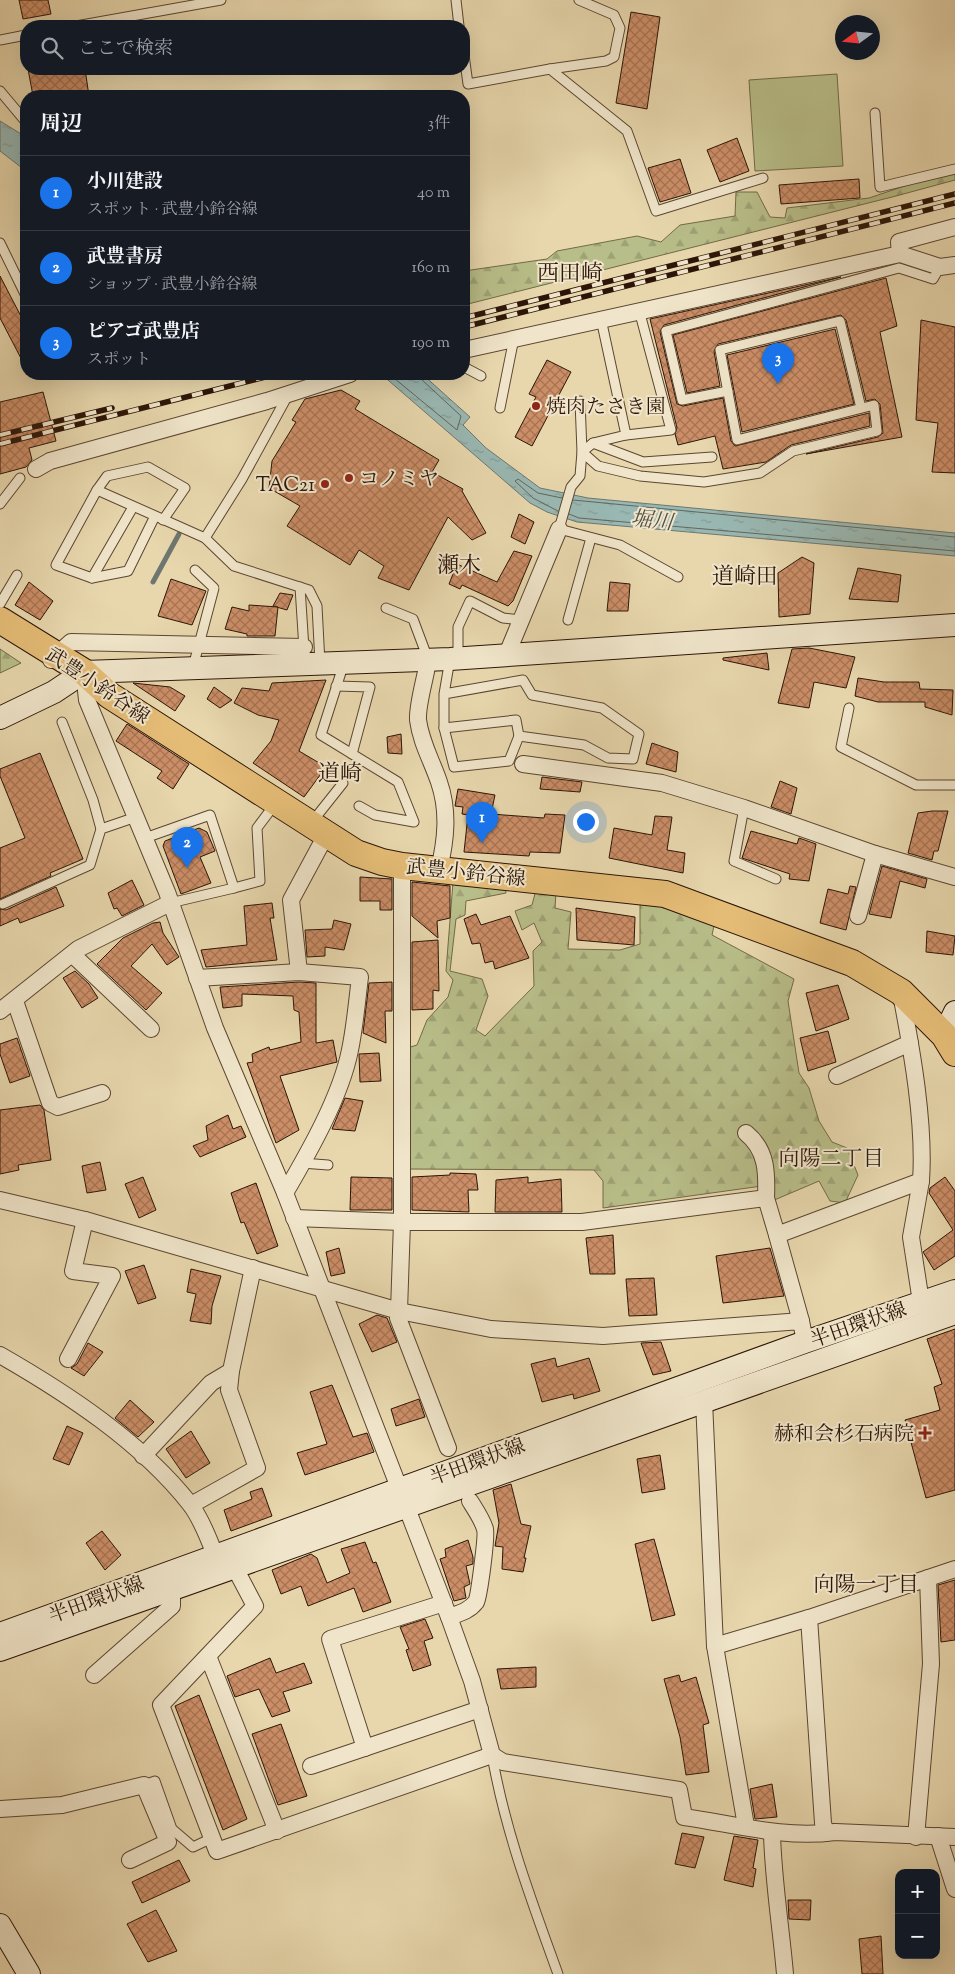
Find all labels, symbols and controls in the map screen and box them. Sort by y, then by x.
north arrow [835,15,880,60]
search box [20,20,470,75]
icon: search [38,34,66,62]
text: ここで検索 [78,36,173,63]
text: 周辺 [40,110,82,140]
text: 3件 [428,113,450,136]
text: 小川建設 [87,169,163,196]
text: 1 [53,182,59,205]
text: 40 m [417,182,450,205]
text: スポット · 武豊小鈴谷線 [87,199,258,222]
text: 武豊書房 [87,244,163,271]
text: 2 [52,257,60,280]
text: 160 m [412,257,450,280]
district label: 西田崎 [537,259,603,291]
text: ショップ · 武豊小鈴谷線 [87,274,258,297]
text: ピアゴ武豊店 [87,319,200,346]
text: 3 [53,332,59,355]
text: 190 m [412,332,450,355]
pin: 3 [762,343,794,384]
text: スポット [87,349,151,372]
place label: 焼肉たさき園 [546,394,666,423]
marker: 焼肉たさき園 [530,400,542,412]
place label: コノミヤ [359,466,439,495]
place label: TAC21 [256,472,315,501]
marker: コノミヤ [343,472,355,484]
marker: TAC21 [319,478,331,490]
water label: 堀川 [629,505,676,539]
district label: 瀬木 [437,551,481,583]
district label: 道崎田 [712,562,778,594]
street label: 武豊小鈴谷線 [39,641,154,733]
district label: 道崎 [318,759,362,791]
pin: 1 [466,802,498,843]
your location [573,809,599,835]
pin: 2 [171,827,203,868]
street label: 武豊小鈴谷線 [405,854,527,895]
district label: 向陽二丁目 [779,1145,884,1175]
street label: 半田環状線 [807,1296,911,1356]
place label: 赫和会杉石病院 [774,1421,914,1450]
marker: 赫和会杉石病院 [918,1426,932,1440]
street label: 半田環状線 [426,1433,530,1494]
street label: 半田環状線 [45,1571,149,1632]
district label: 向陽一丁目 [814,1571,919,1601]
map controls [895,1869,940,1959]
button: + [895,1869,940,1914]
button: − [895,1914,940,1959]

